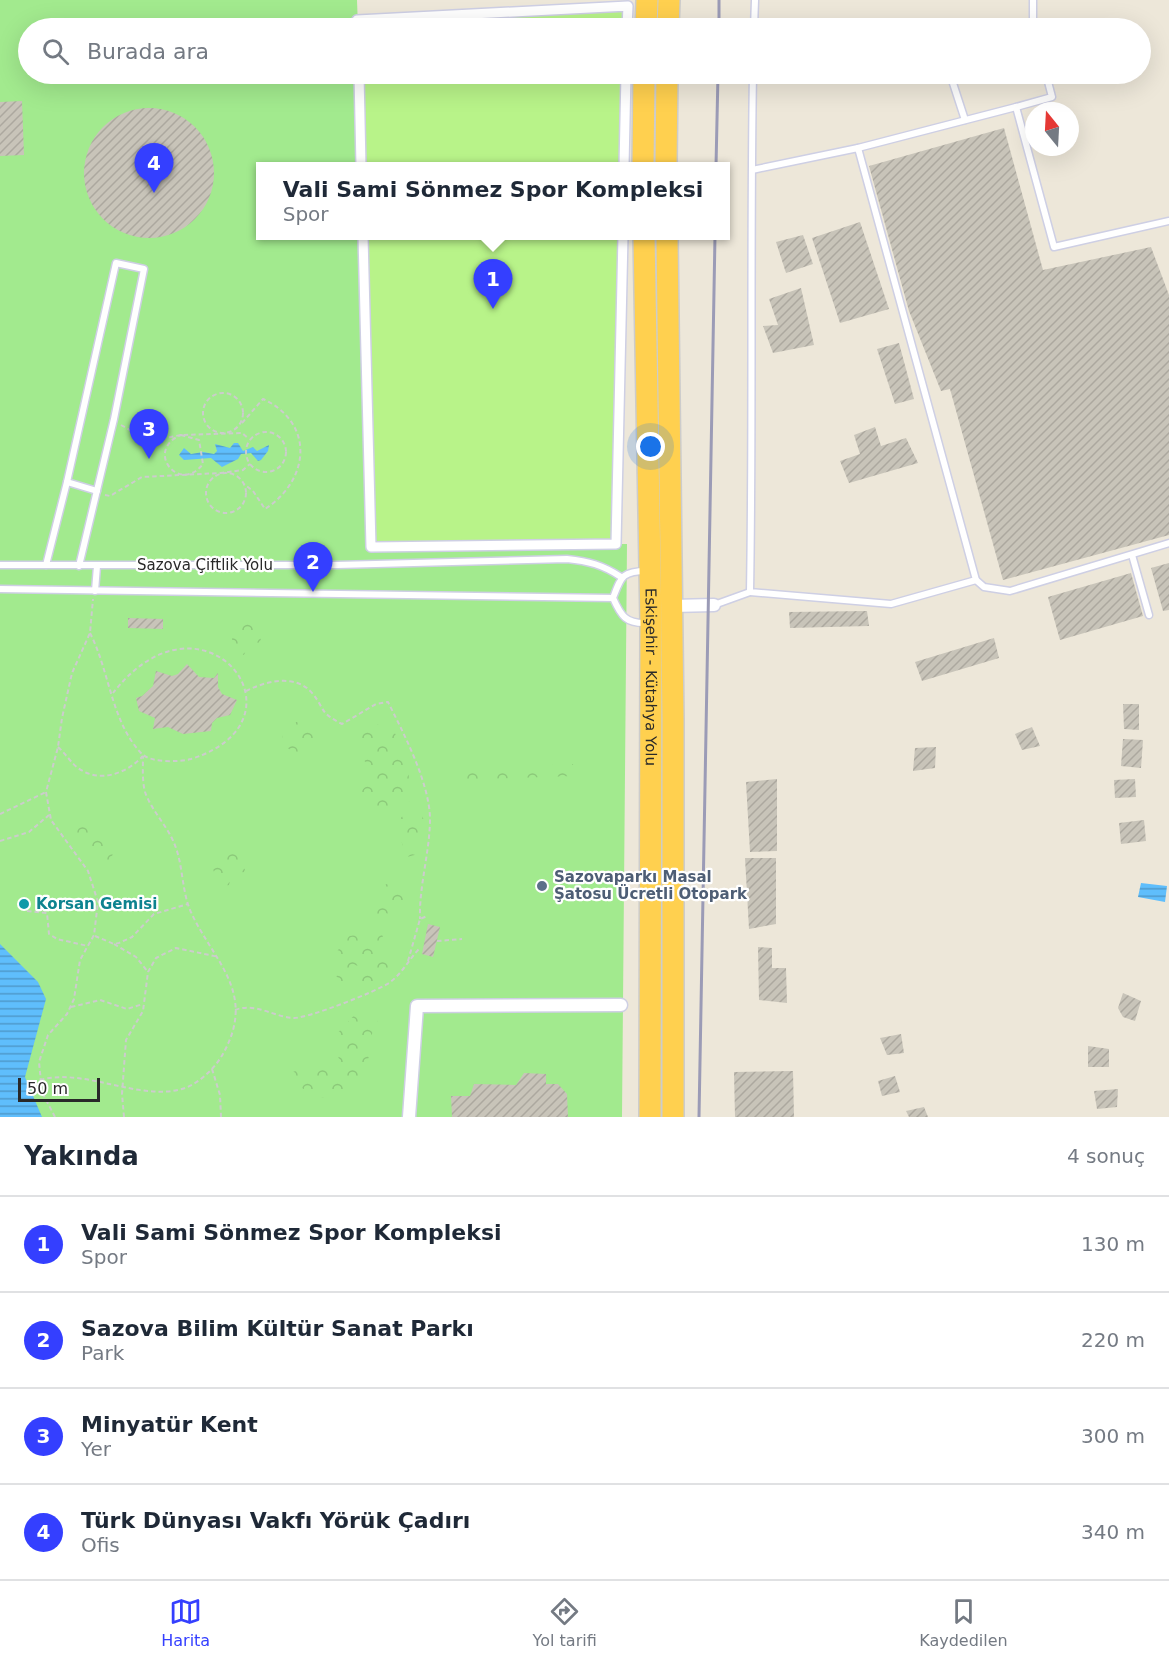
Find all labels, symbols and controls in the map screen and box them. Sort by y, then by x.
search box [18,18,1151,84]
icon: search [39,35,72,68]
text: Burada ara [87,39,209,64]
north arrow [1025,102,1079,156]
pin: 4 [134,144,174,193]
popup [256,162,730,240]
text: Vali Sami Sönmez Spor Kompleksi [283,177,703,202]
text: Spor [283,202,329,226]
pin: 1 [474,260,512,309]
pin: 3 [130,410,168,459]
your location [636,432,665,461]
pin: 2 [294,542,332,592]
street label: Sazova Çiftlik Yolu [137,556,273,574]
street label: Eskişehir - Kütahya Yolu [641,588,660,766]
place label: Sazovaparkı Masal Şatosu Ücretli Otopark [554,868,748,903]
marker: Sazovaparkı Masal Şatosu Ücretli Otopark [535,879,549,893]
place label: Korsan Gemisi [36,895,157,913]
marker: Korsan Gemisi [17,897,31,911]
scale bar [18,1075,100,1102]
text: 50 m [27,1079,68,1098]
text: Yakında [24,1141,139,1171]
text: 4 sonuç [1067,1144,1145,1168]
text: Vali Sami Sönmez Spor Kompleksi [81,1220,502,1245]
text: 1 [37,1232,50,1256]
text: 130 m [1081,1232,1145,1256]
text: Spor [81,1245,127,1269]
text: Sazova Bilim Kültür Sanat Parkı [81,1316,474,1341]
text: 2 [37,1328,50,1352]
text: 220 m [1081,1328,1145,1352]
text: Park [81,1341,124,1365]
text: Minyatür Kent [81,1412,258,1437]
text: 3 [37,1424,50,1448]
text: 300 m [1081,1424,1145,1448]
text: Yer [81,1437,111,1461]
text: Türk Dünyası Vakfı Yörük Çadırı [81,1508,470,1533]
text: 4 [37,1520,50,1544]
text: 340 m [1081,1520,1145,1544]
text: Ofis [81,1533,120,1557]
tab: Harita [161,1595,210,1650]
tab: Yol tarifi [533,1595,597,1650]
tab: Kaydedilen [919,1595,1008,1650]

